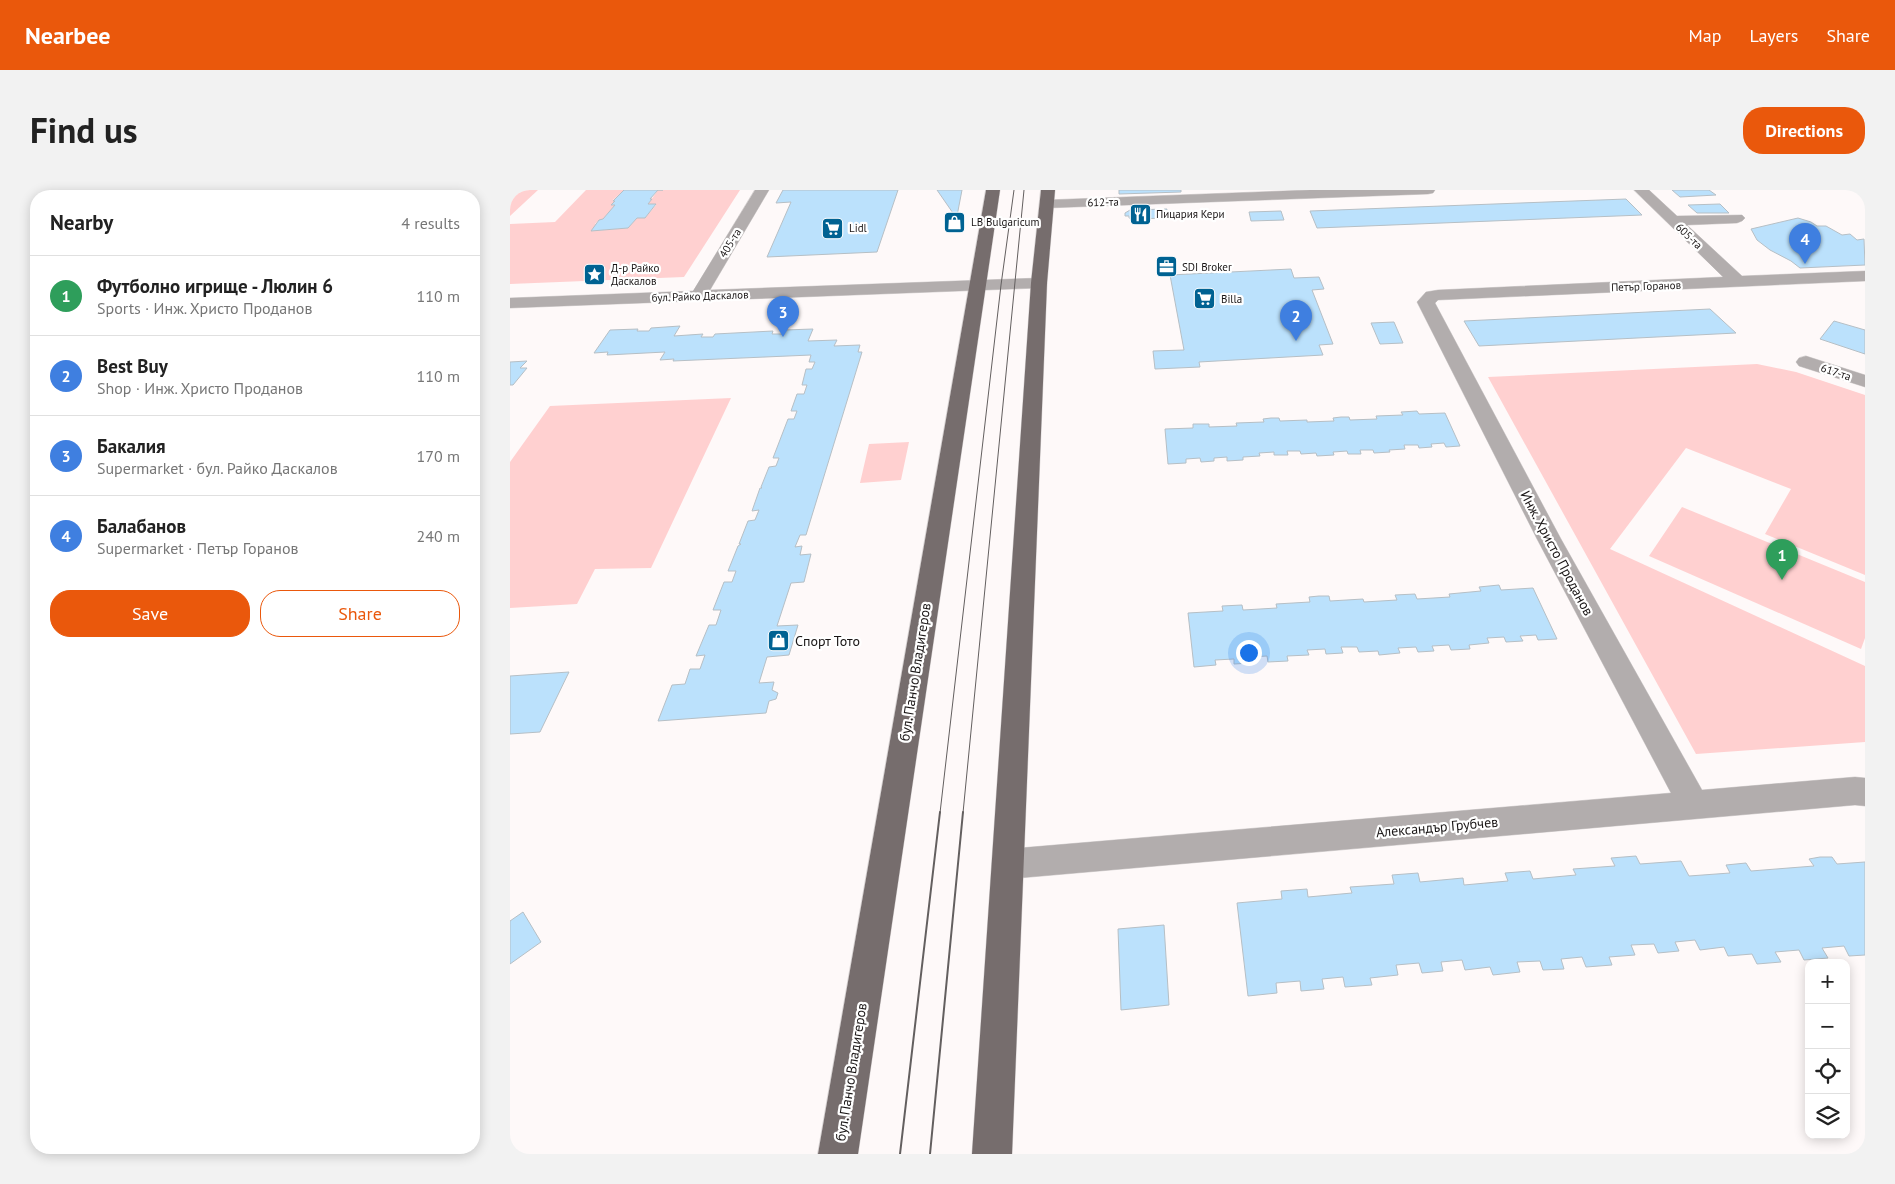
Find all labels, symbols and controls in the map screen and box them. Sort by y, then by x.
text: Nearbee [25,20,110,51]
text: Map [1689,24,1721,47]
text: Layers [1749,24,1798,47]
text: Share [1826,24,1870,47]
text: Find us [30,107,138,153]
button: Directions [1743,107,1865,154]
street label: 612-та [1087,194,1119,210]
restaurant icon: Пицария Кери [1128,202,1152,226]
place label: Пицария Кери [1156,207,1224,221]
text: Nearby [50,209,113,236]
shop icon: LB Bulgaricum [943,210,967,234]
text: 4 results [401,213,460,233]
place label: LB Bulgaricum [971,215,1040,229]
supermarket icon: Lidl [821,216,845,240]
street label: 605-та [1673,220,1705,252]
place label: Lidl [849,221,868,235]
pin: 4 [1789,223,1821,264]
street label: 405-та [716,226,744,260]
office icon: SDI Broker [1154,255,1178,279]
place label: SDI Broker [1182,260,1232,274]
place label: Д-р Райко Даскалов [611,261,659,288]
place icon: Д-р Райко Даскалов [583,262,607,286]
text: Футболно игрище - Люлин 6 [97,274,333,298]
street label: Петър Горанов [1611,278,1681,294]
text: 1 [61,286,71,306]
text: 110 m [417,286,460,306]
street label: бул. Райко Даскалов [651,287,749,305]
supermarket icon: Billa [1193,287,1217,311]
place label: Billa [1221,292,1242,306]
pin: 3 [767,296,799,337]
text: Sports · Инж. Христо Проданов [97,298,312,318]
pin: 2 [1280,300,1312,341]
text: Best Buy [97,354,168,378]
street label: 617-та [1819,361,1853,383]
text: 2 [61,366,71,386]
text: 110 m [417,366,460,386]
text: Shop · Инж. Христо Проданов [97,378,303,398]
text: Бакалия [97,434,166,458]
text: 3 [61,446,71,466]
text: 170 m [417,446,460,466]
text: Supermarket · бул. Райко Даскалов [97,458,338,478]
street label: Инж. Христо Проданов [1516,487,1598,619]
text: Балабанов [97,514,186,538]
text: 4 [61,526,71,546]
text: 240 m [417,526,460,546]
text: Supermarket · Петър Горанов [97,538,298,558]
pin: 1 [1766,539,1798,580]
button: Save [50,590,250,637]
button: Share [260,590,460,637]
street label: бул. Панчо Владигеров [895,602,935,742]
shop icon: Спорт Тото [767,629,791,653]
place label: Спорт Тото [795,632,860,650]
your location [1236,640,1262,666]
street label: Александър Грубчев [1375,813,1499,841]
map controls [1805,959,1850,1139]
button: + [1805,959,1850,1004]
street label: бул. Панчо Владигеров [831,1002,871,1142]
button: − [1805,1004,1850,1049]
button: locate [1805,1049,1850,1094]
button: layers [1805,1094,1850,1139]

